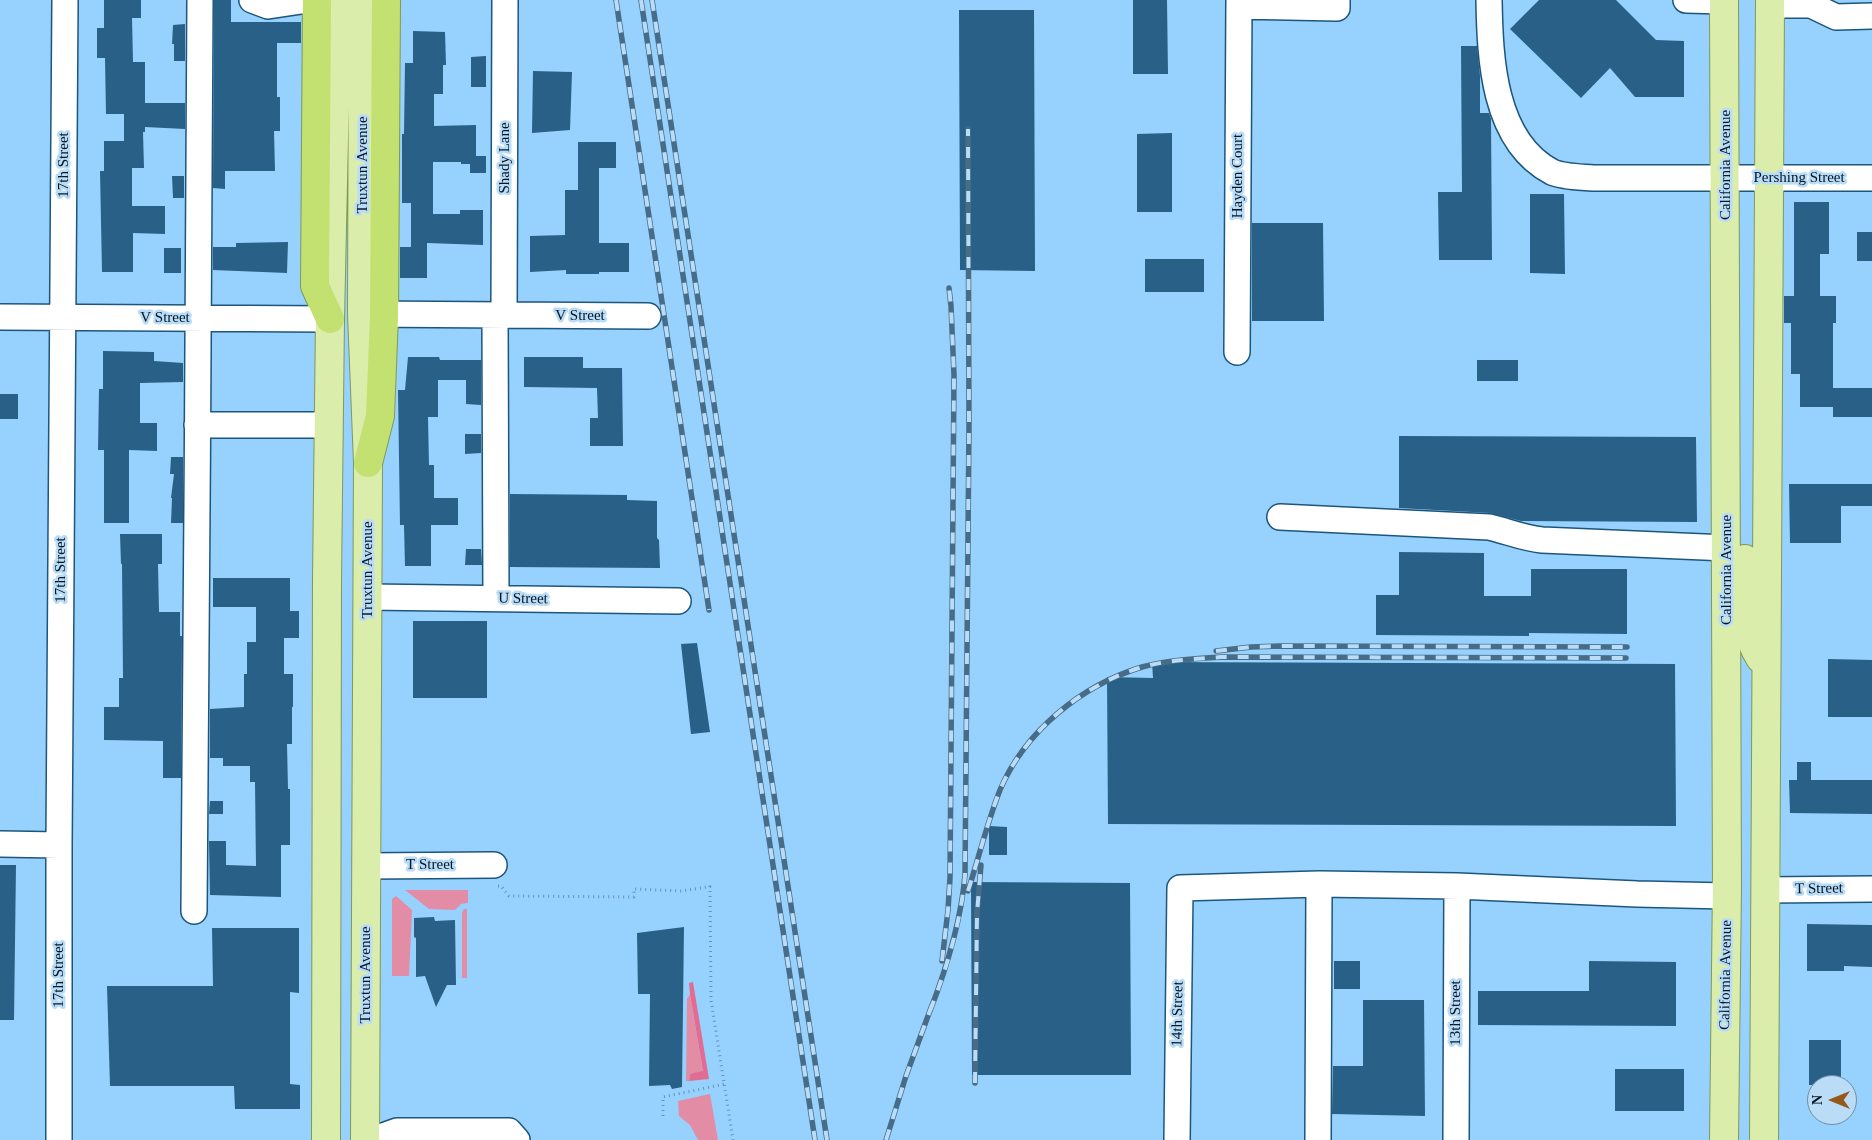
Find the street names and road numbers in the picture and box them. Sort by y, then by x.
street label: California Avenue [1717,110,1735,220]
street label: Truxtun Avenue [354,116,372,214]
street label: Shady Lane [496,122,514,194]
street label: 17th Street [55,132,73,198]
street label: Hayden Court [1229,134,1247,218]
street label: Pershing Street [1753,169,1845,187]
street label: V Street [555,307,605,325]
street label: V Street [140,309,190,327]
street label: California Avenue [1718,515,1736,625]
street label: Truxtun Avenue [359,521,377,619]
street label: 17th Street [52,537,70,603]
street label: U Street [498,590,548,608]
street label: T Street [406,856,454,874]
street label: T Street [1795,880,1843,898]
street label: California Avenue [1716,920,1736,1030]
street label: Truxtun Avenue [357,926,375,1024]
street label: 17th Street [50,942,68,1008]
street label: 13th Street [1447,980,1465,1046]
street label: 14th Street [1168,981,1188,1047]

